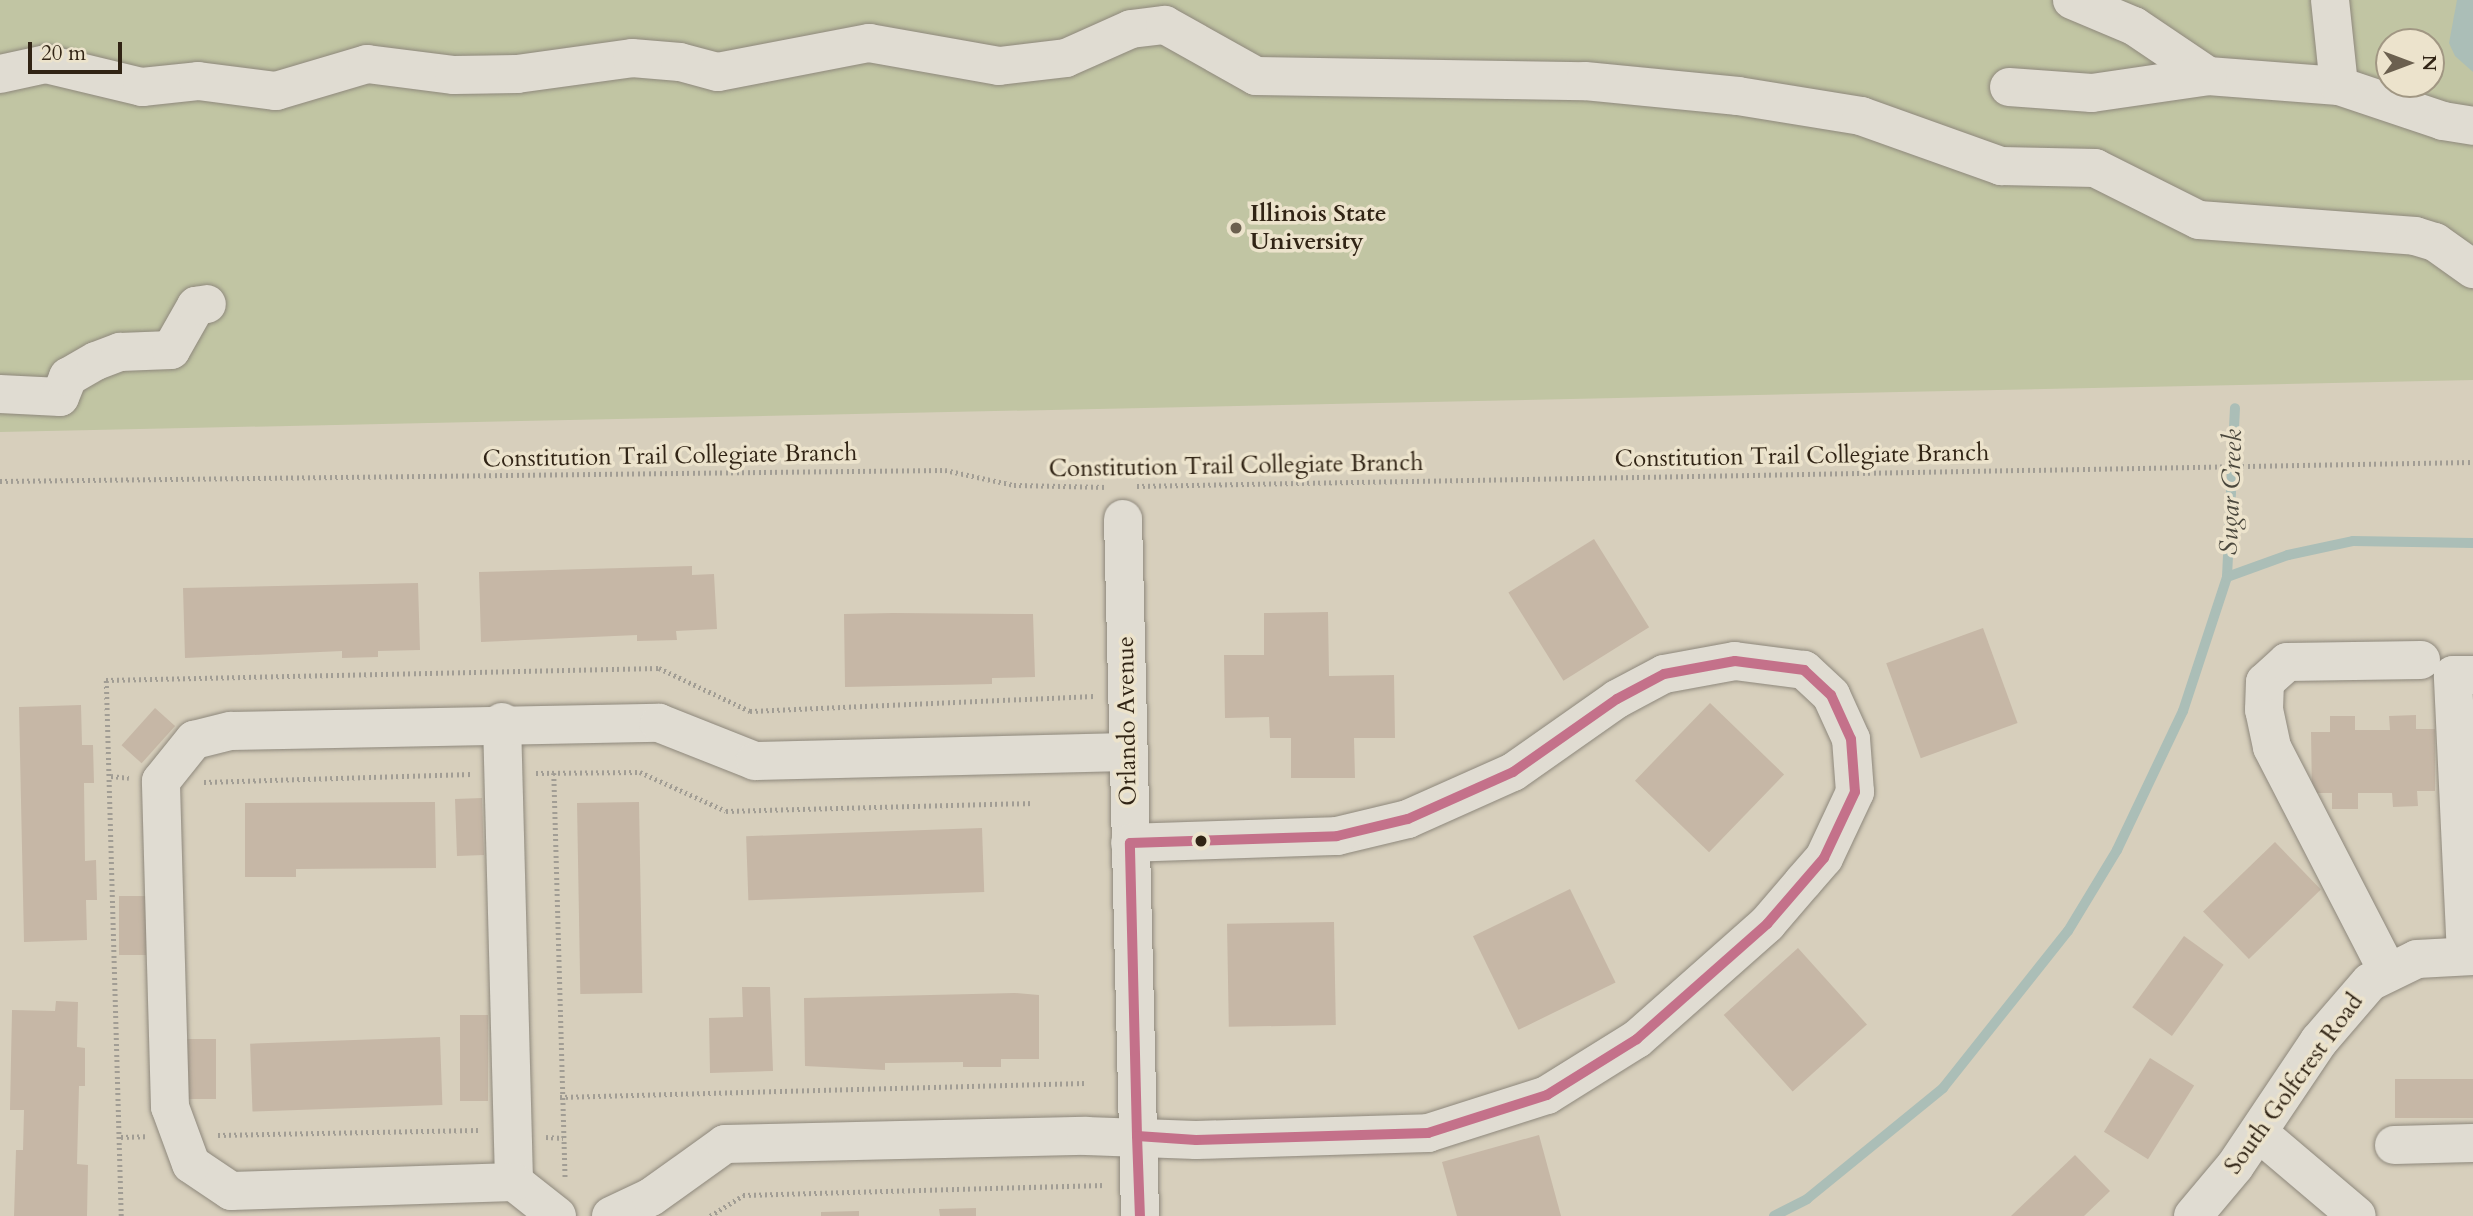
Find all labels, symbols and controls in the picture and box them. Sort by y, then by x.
scale bar [32,28,126,72]
north arrow [2375,28,2445,98]
text: 20 m [41,39,86,68]
text: N [2416,55,2442,71]
place label: Illinois State University [1250,200,1387,256]
marker: Illinois State University [1228,220,1244,236]
water label: Sugar Creek [2213,428,2249,556]
street label: Constitution Trail Collegiate Branch [482,438,858,474]
street label: Constitution Trail Collegiate Branch [1614,438,1990,474]
street label: Constitution Trail Collegiate Branch [1048,448,1424,484]
street label: Orlando Avenue [1111,636,1143,806]
unlabelled marker [1194,834,1208,848]
street label: South Golfcrest Road [2219,988,2369,1180]

